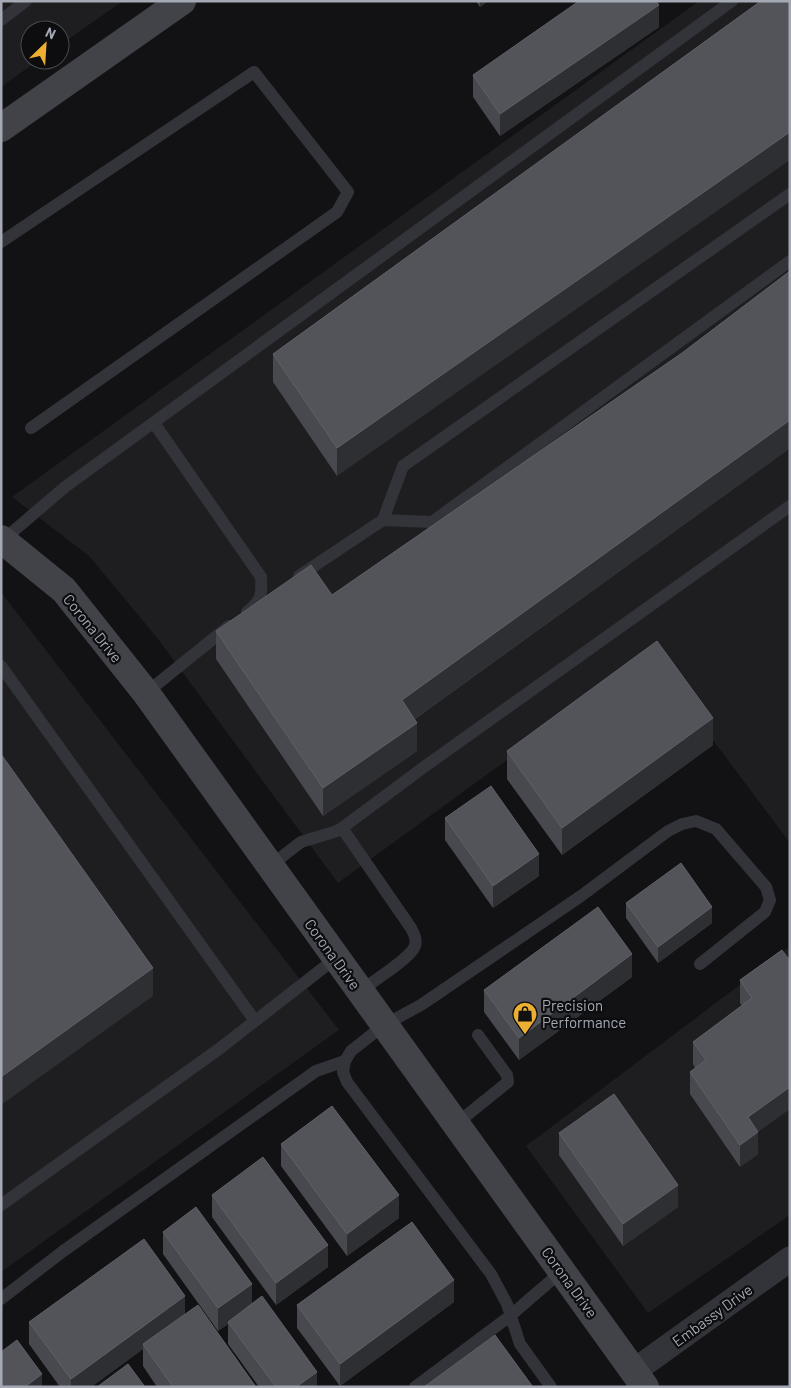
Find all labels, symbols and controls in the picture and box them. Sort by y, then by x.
north arrow [20,20,70,70]
text: N [43,23,59,42]
street label: Corona Drive [60,590,126,666]
street label: Corona Drive [301,915,365,993]
place label: Precision Performance [542,996,626,1031]
shop icon: Precision Performance [512,1001,538,1035]
street label: Corona Drive [538,1243,602,1321]
street label: Embassy Drive [669,1280,755,1350]

